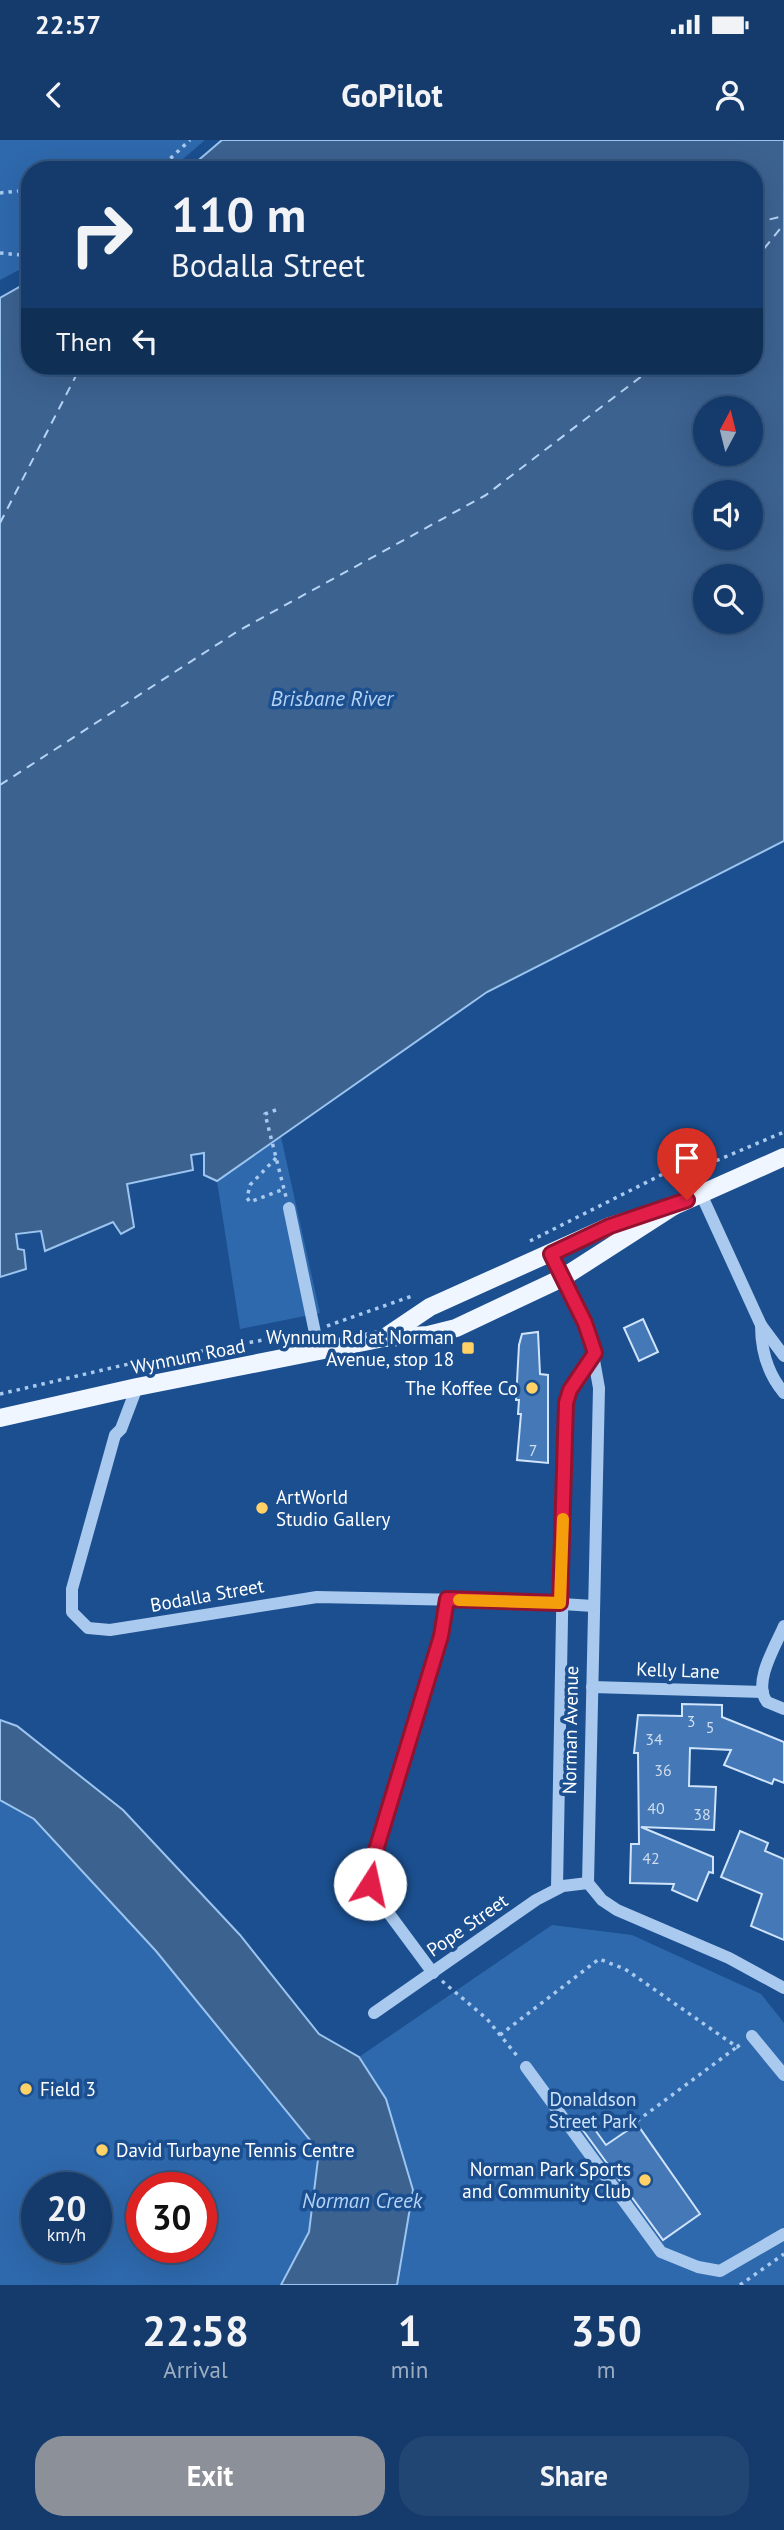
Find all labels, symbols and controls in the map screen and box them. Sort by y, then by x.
text: 22:57 [35,8,101,41]
text: GoPilot [341,74,443,116]
icon: back [35,76,73,114]
icon: person [711,76,749,114]
text: 110 m [171,182,306,246]
icon: right [56,189,147,280]
text: Bodalla Street [171,244,365,286]
icon: left [126,322,164,360]
text: Then [56,325,112,358]
north arrow [693,396,763,466]
map controls [693,396,763,634]
button: sound [693,480,763,550]
button: search [693,564,763,634]
water label: Brisbane River [271,685,395,712]
pin [657,1128,717,1200]
icon: arrive [668,1139,706,1177]
place label: Wynnum Rd at Norman Avenue, stop 18 [266,1325,454,1371]
street label: Wynnum Road [129,1333,247,1379]
marker: Wynnum Rd at Norman Avenue, stop 18 [460,1340,476,1356]
place label: The Koffee Co [405,1376,518,1400]
marker: The Koffee Co [524,1380,540,1396]
house number: 7 [529,1440,537,1460]
place label: ArtWorld Studio Gallery [276,1485,391,1531]
marker: ArtWorld Studio Gallery [254,1500,270,1516]
street label: Bodalla Street [148,1573,266,1617]
street label: Kelly Lane [636,1657,720,1683]
street label: Norman Avenue [557,1666,583,1794]
house number: 3 [687,1711,695,1731]
house number: 5 [706,1717,714,1737]
house number: 34 [645,1729,663,1749]
house number: 36 [654,1760,672,1780]
house number: 40 [647,1798,665,1818]
house number: 38 [693,1804,711,1824]
position arrow [333,1847,407,1921]
house number: 42 [642,1848,660,1868]
street label: Pope Street [422,1888,513,1962]
place label: Field 3 [40,2077,96,2101]
marker: Field 3 [18,2081,34,2097]
park label: Donaldson Street Park [549,2087,637,2133]
place label: David Turbayne Tennis Centre [116,2138,355,2162]
marker: David Turbayne Tennis Centre [94,2142,110,2158]
place label: Norman Park Sports and Community Club [462,2157,631,2203]
speed limit sign: 30 [126,2172,217,2263]
marker: Norman Park Sports and Community Club [637,2172,653,2188]
text: 20 [47,2185,86,2231]
water label: Norman Creek [302,2187,424,2214]
text: km/h [47,2223,86,2246]
text: 22:58 [142,2303,249,2358]
text: 1 [398,2303,421,2358]
text: 350 [570,2303,642,2358]
text: Arrival [163,2355,228,2384]
text: min [391,2355,428,2384]
text: m [597,2355,615,2384]
button: Exit [35,2436,385,2516]
button: Share [399,2436,749,2516]

